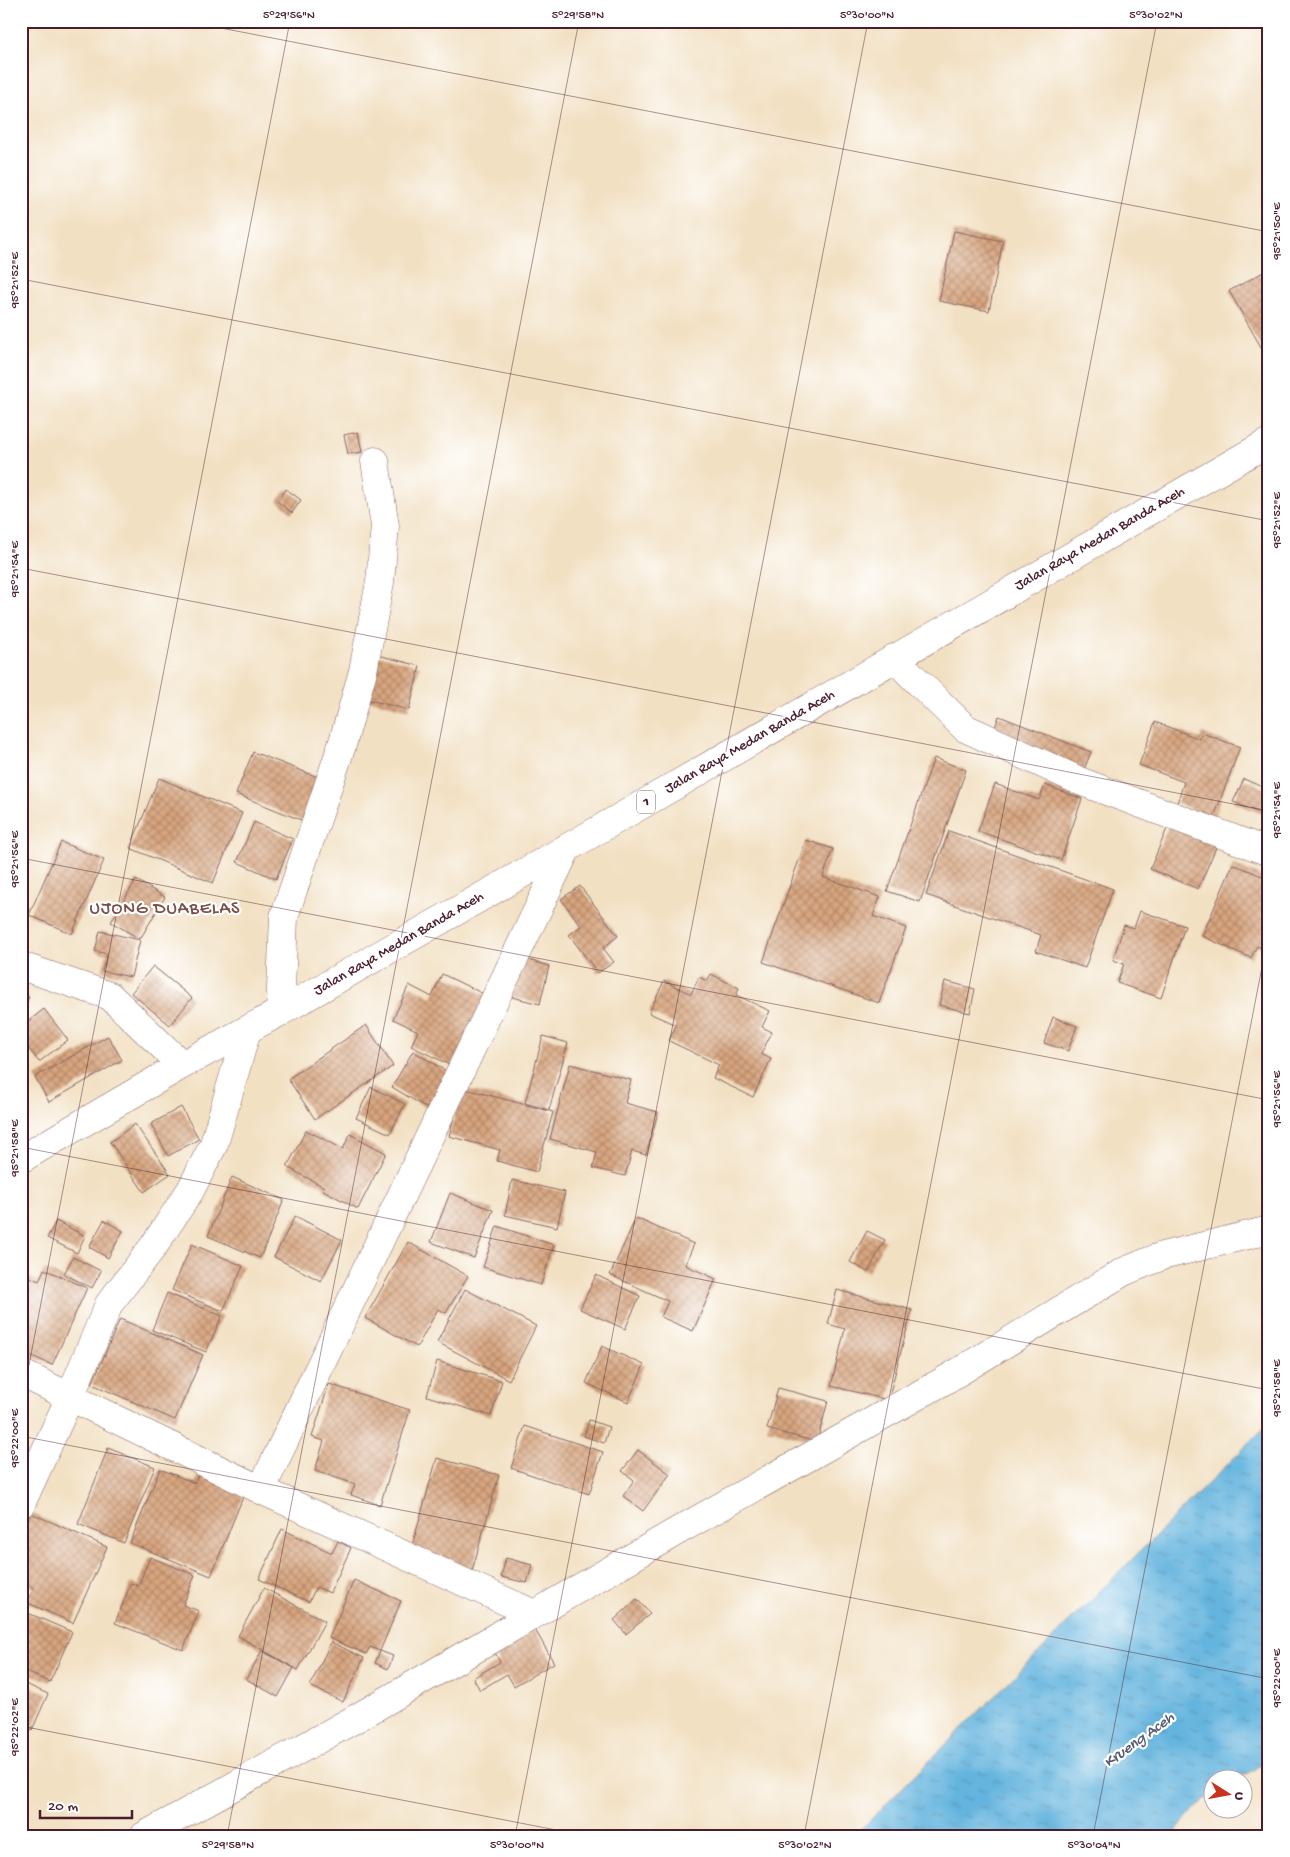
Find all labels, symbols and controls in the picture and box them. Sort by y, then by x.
text: 5°29'56"N [263,9,315,23]
text: 5°29'58"N [552,9,604,23]
text: 5°30'00"N [840,9,894,23]
text: 5°30'02"N [1129,9,1183,23]
text: 95°21'50"E [1271,202,1285,261]
text: 95°21'52"E [9,251,23,309]
street label: Jalan Raya Medan Banda Aceh [1012,483,1188,595]
text: 95°21'52"E [1271,491,1285,549]
text: 95°21'54"E [9,541,23,598]
street label: Jalan Raya Medan Banda Aceh [662,686,838,798]
text: 95°21'54"E [1271,782,1285,839]
road number: 1 [637,790,655,814]
text: 95°21'56"E [9,830,23,888]
street label: Jalan Raya Medan Banda Aceh [311,888,487,1000]
district label: UJONG DUABELAS [90,899,240,920]
text: 95°21'56"E [1271,1070,1285,1128]
text: 95°21'58"E [9,1119,23,1177]
text: 95°21'58"E [1271,1359,1285,1417]
text: 95°22'00"E [9,1408,23,1468]
text: 95°22'00"E [1271,1648,1285,1708]
text: 95°22'02"E [9,1698,23,1757]
water label: Krueng Aceh [1101,1709,1179,1773]
north arrow [1202,1770,1252,1820]
scale bar [40,1787,132,1819]
text: U [1229,1790,1247,1802]
text: 20 m [48,1798,78,1816]
text: 5°29'58"N [202,1839,254,1853]
text: 5°30'00"N [490,1839,544,1853]
text: 5°30'02"N [778,1839,832,1853]
text: 5°30'04"N [1067,1839,1121,1853]

